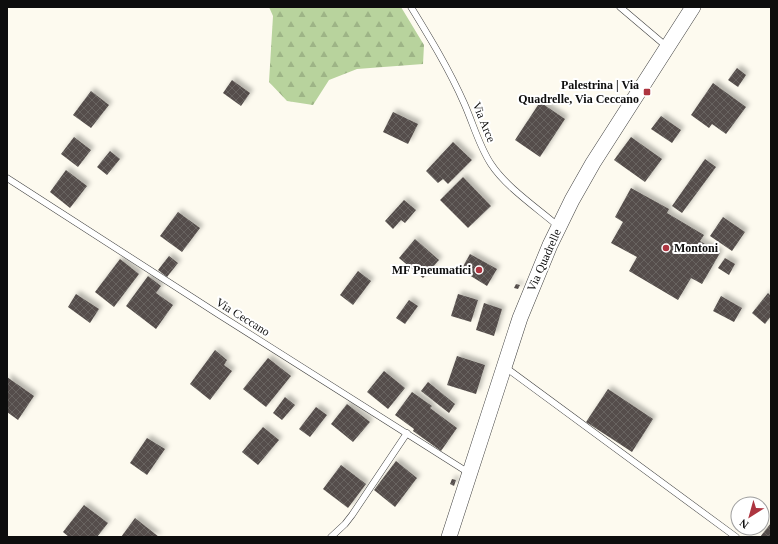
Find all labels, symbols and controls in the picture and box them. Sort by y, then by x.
place label: Palestrina | Via Quadrelle, Via Ceccano [518,78,639,106]
marker: Palestrina | Via Quadrelle, Via Ceccano [642,87,652,97]
street label: Via Arce [470,100,498,144]
street label: Via Quadrelle [524,227,564,293]
place label: Montoni [674,241,719,255]
marker: Montoni [661,243,671,253]
place label: MF Pneumatici [392,263,472,277]
marker: MF Pneumatici [474,265,484,275]
street label: Via Ceccano [213,295,273,339]
north arrow [730,496,770,536]
text: N [737,517,751,531]

